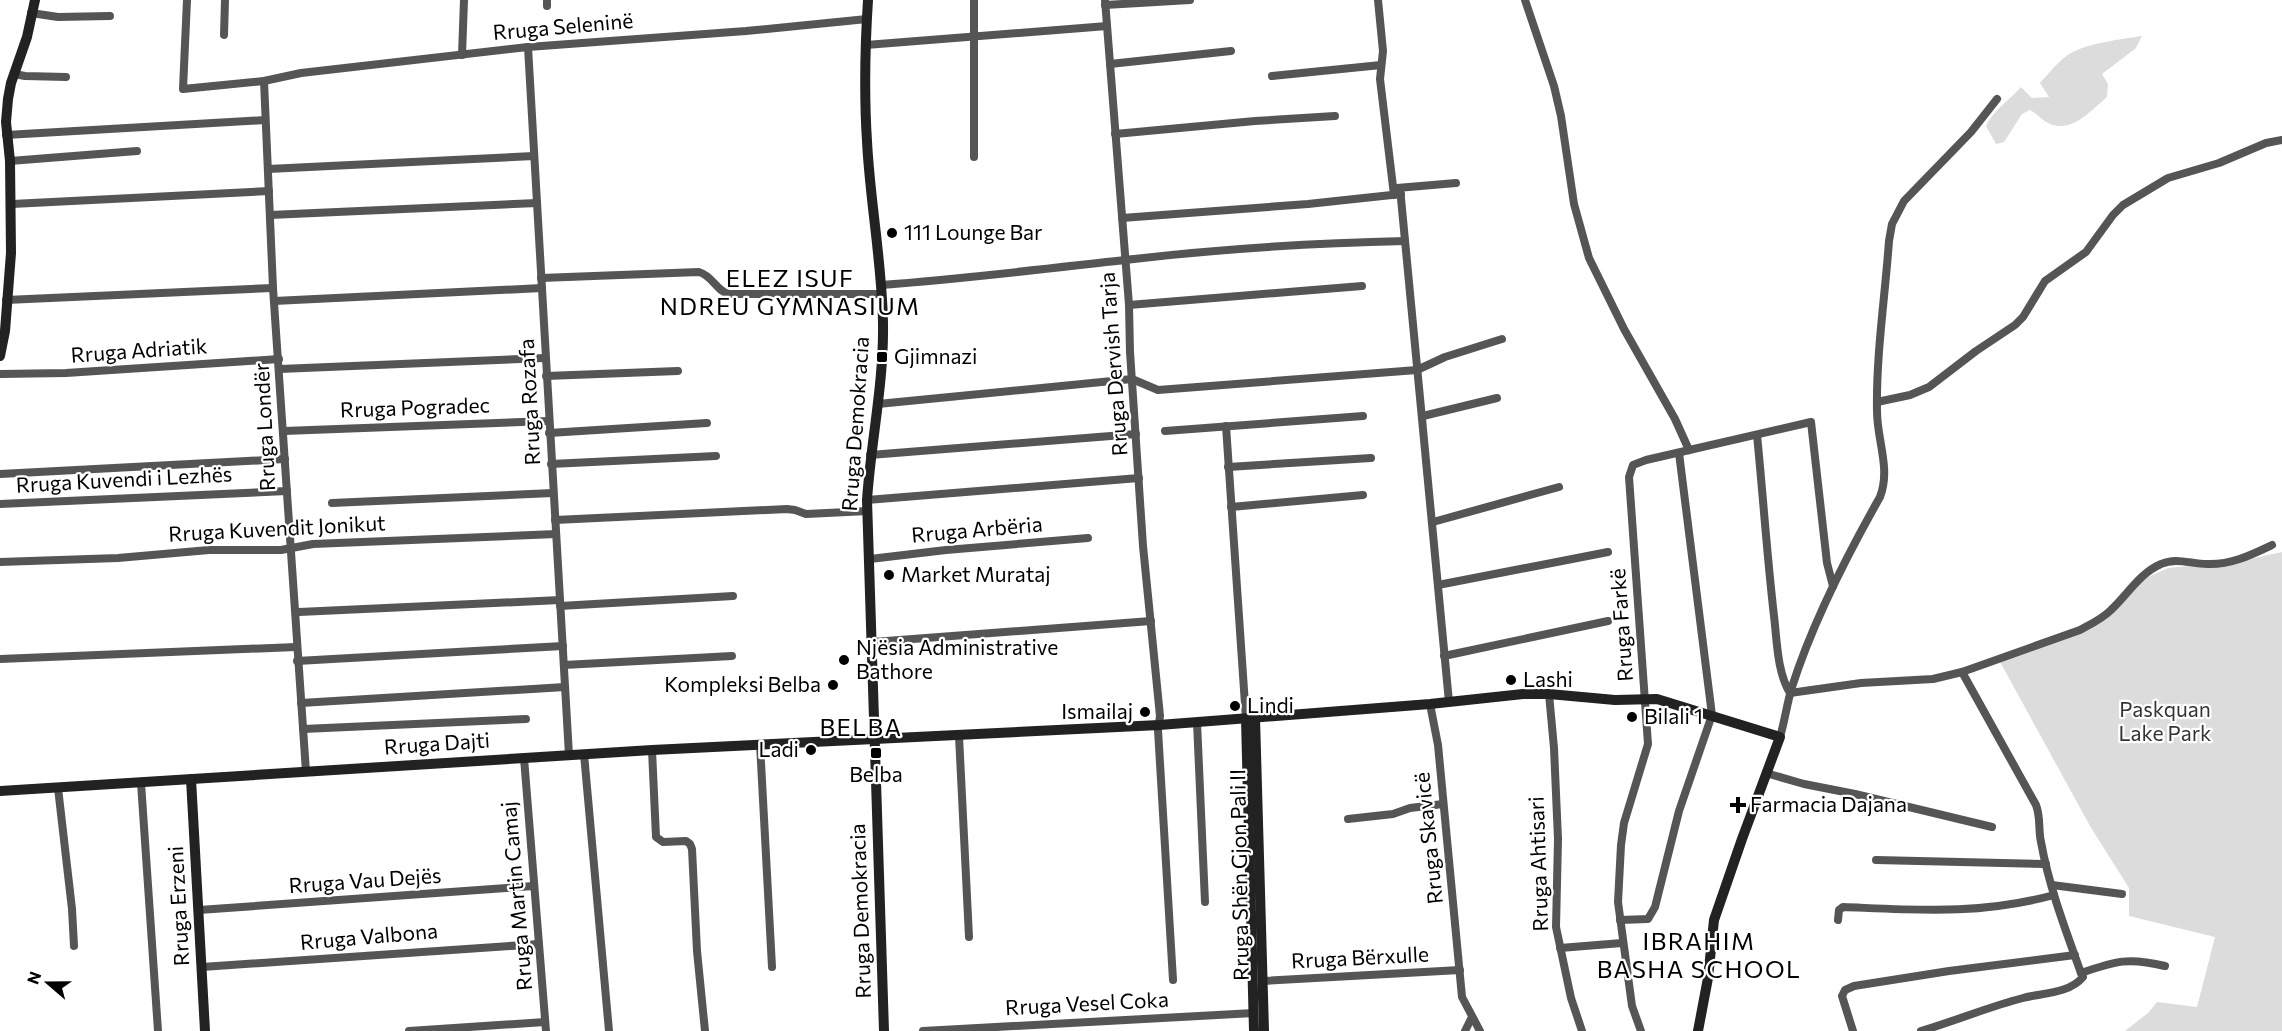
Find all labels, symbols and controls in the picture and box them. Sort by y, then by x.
street label: Rruga Seleninë [492,7,634,44]
place label: 111 Lounge Bar [904,219,1042,244]
marker: 111 Lounge Bar [885,226,899,240]
district label: ELEZ ISUF NDREU GYMNASIUM [660,263,920,320]
street label: Rruga Dervish Tarja [1094,271,1131,457]
street label: Rruga Adriatik [70,332,208,367]
street label: Rruga Demokracia [836,336,873,512]
street label: Rruga Rozafa [513,338,544,466]
place label: Gjimnazi [894,343,977,368]
marker: Gjimnazi [875,350,889,364]
street label: Rruga Londër [248,362,279,492]
street label: Rruga Pogradec [340,391,490,422]
street label: Rruga Kuvendi i Lezhës [15,460,233,497]
street label: Rruga Kuvendit Jonikut [168,509,386,546]
street label: Rruga Arbëria [910,510,1043,547]
place label: Market Murataj [901,561,1051,586]
marker: Market Murataj [882,568,896,582]
street label: Rruga Farkë [1604,568,1637,683]
place label: Njësia Administrative Bathore [856,634,1058,683]
marker: Njësia Administrative Bathore [837,653,851,667]
place label: Lashi [1523,666,1573,691]
place label: Kompleksi Belba [664,671,821,696]
marker: Lashi [1504,673,1518,687]
marker: Kompleksi Belba [826,678,840,692]
place label: Lindi [1247,692,1294,717]
park label: Paskquan Lake Park [2119,696,2211,745]
place label: Ismailaj [1061,698,1133,723]
marker: Lindi [1228,699,1242,713]
place label: Bilali 1 [1644,703,1703,728]
marker: Ismailaj [1138,705,1152,719]
marker: Bilali 1 [1625,710,1639,724]
district label: BELBA [820,712,902,741]
street label: Rruga Dajti [383,726,491,759]
place label: Ladi [758,736,799,761]
marker: Ladi [804,743,818,757]
marker: Belba [869,746,883,760]
place label: Belba [849,761,903,786]
street label: Rruga Shën Gjon Pali II [1224,769,1253,981]
street label: Rruga Skavicë [1408,771,1447,905]
place label: Farmacia Dajana [1750,791,1907,816]
street label: Rruga Ahtisari [1523,796,1552,932]
marker: Farmacia Dajana [1731,798,1745,812]
street label: Rruga Martin Camaj [495,801,536,992]
street label: Rruga Demokracia [844,823,875,999]
street label: Rruga Erzeni [162,845,193,967]
street label: Rruga Vau Dejës [288,862,442,897]
street label: Rruga Valbona [299,917,439,954]
district label: IBRAHIM BASHA SCHOOL [1597,926,1801,983]
street label: Rruga Bërxulle [1290,940,1430,973]
north arrow [18,953,78,1013]
text: N [22,969,44,987]
street label: Rruga Vesel Coka [1005,986,1169,1019]

